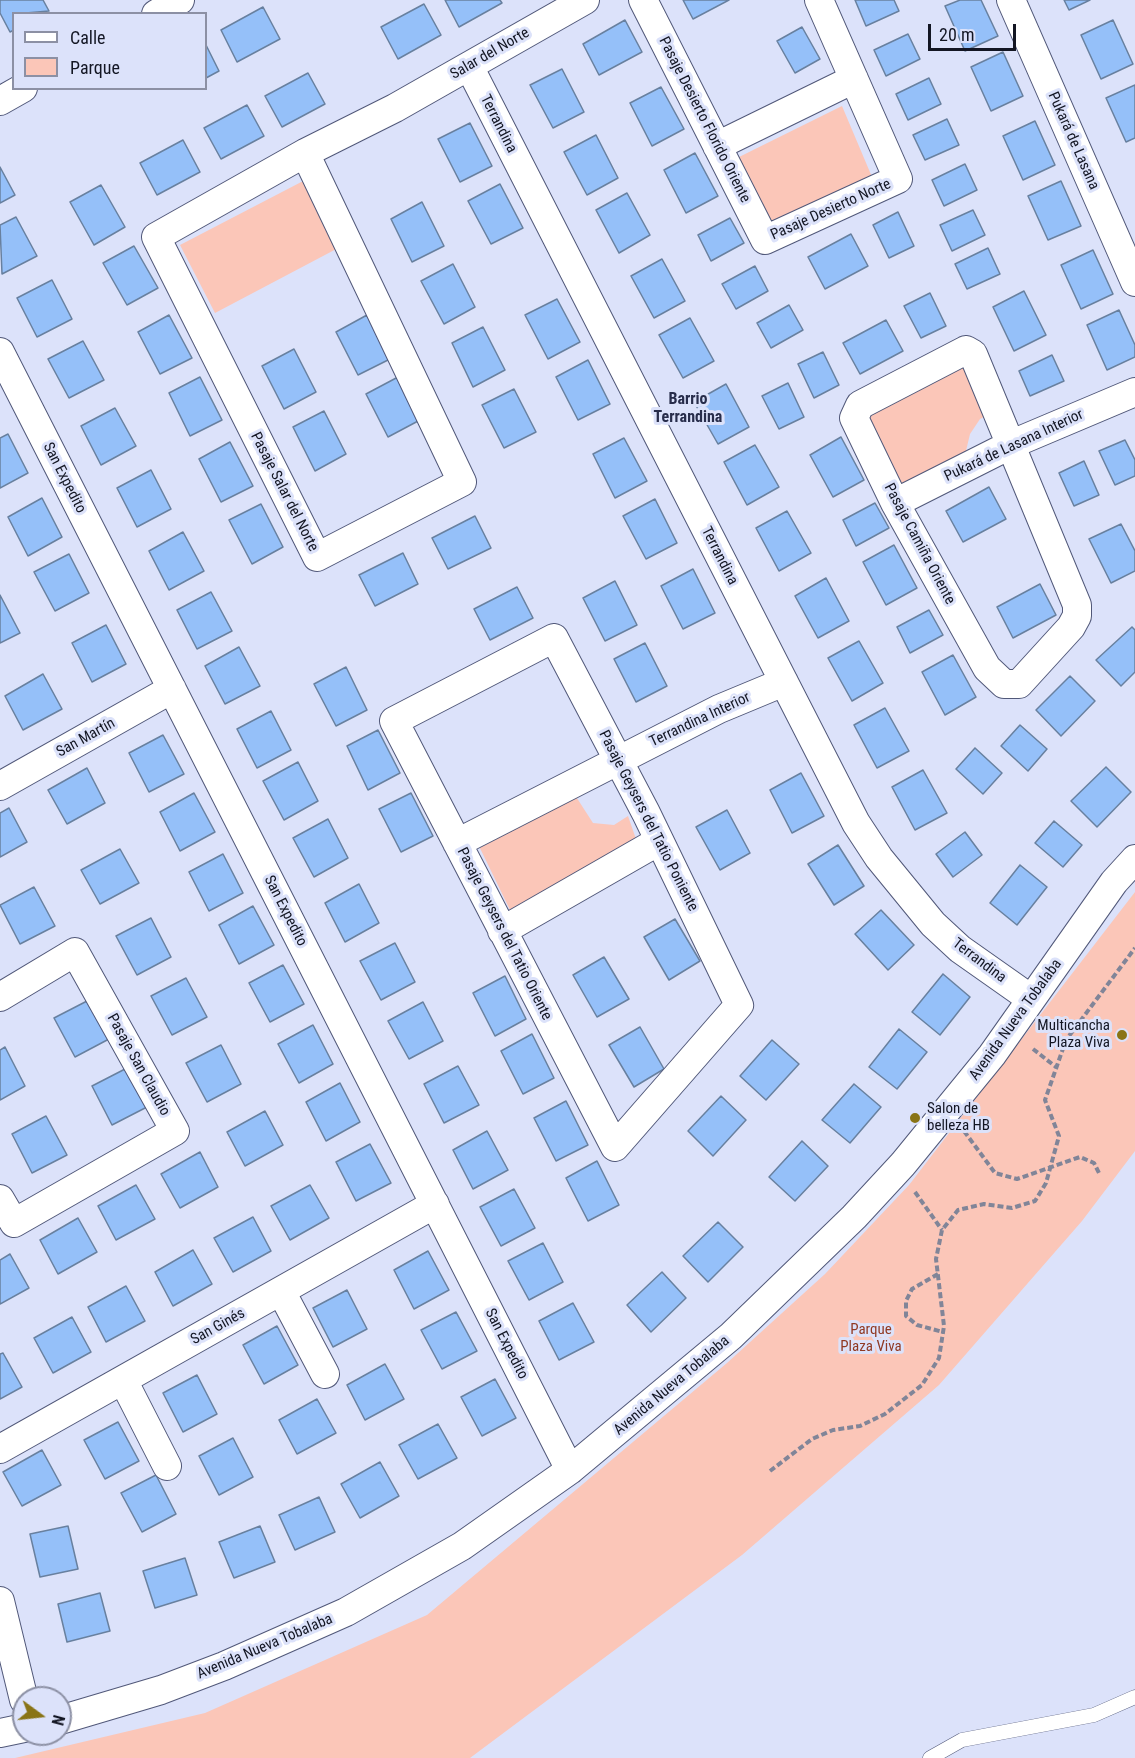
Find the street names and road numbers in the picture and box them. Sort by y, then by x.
street label: Salar del Norte [447,24,533,84]
street label: Pasaje Desierto Florido Oriente [654,34,754,206]
street label: Pukará de Lasana [1043,89,1103,193]
street label: Terrandina [476,92,520,156]
street label: Pasaje Desierto Norte [768,175,894,245]
street label: Pukará de Lasana Interior [942,406,1086,486]
street label: Pasaje Salar del Norte [246,429,322,555]
street label: San Expedito [39,440,89,516]
street label: Pasaje Camiña Oriente [880,480,958,608]
street label: Terrandina [697,524,741,588]
street label: Terrandina Interior [647,689,753,751]
street label: San Martín [53,715,119,761]
street label: Pasaje Geysers del Tatio Poniente [594,728,702,914]
street label: Pasaje Geysers del Tatio Oriente [453,845,555,1023]
street label: San Expedito [260,873,310,949]
street label: Terrandina [949,935,1009,987]
street label: Avenida Nueva Tobalaba [966,956,1066,1084]
street label: Pasaje San Claudio [103,1011,173,1119]
street label: San Ginés [188,1305,248,1349]
street label: San Expedito [481,1306,531,1382]
street label: Avenida Nueva Tobalaba [611,1332,733,1440]
street label: Avenida Nueva Tobalaba [195,1610,335,1684]

